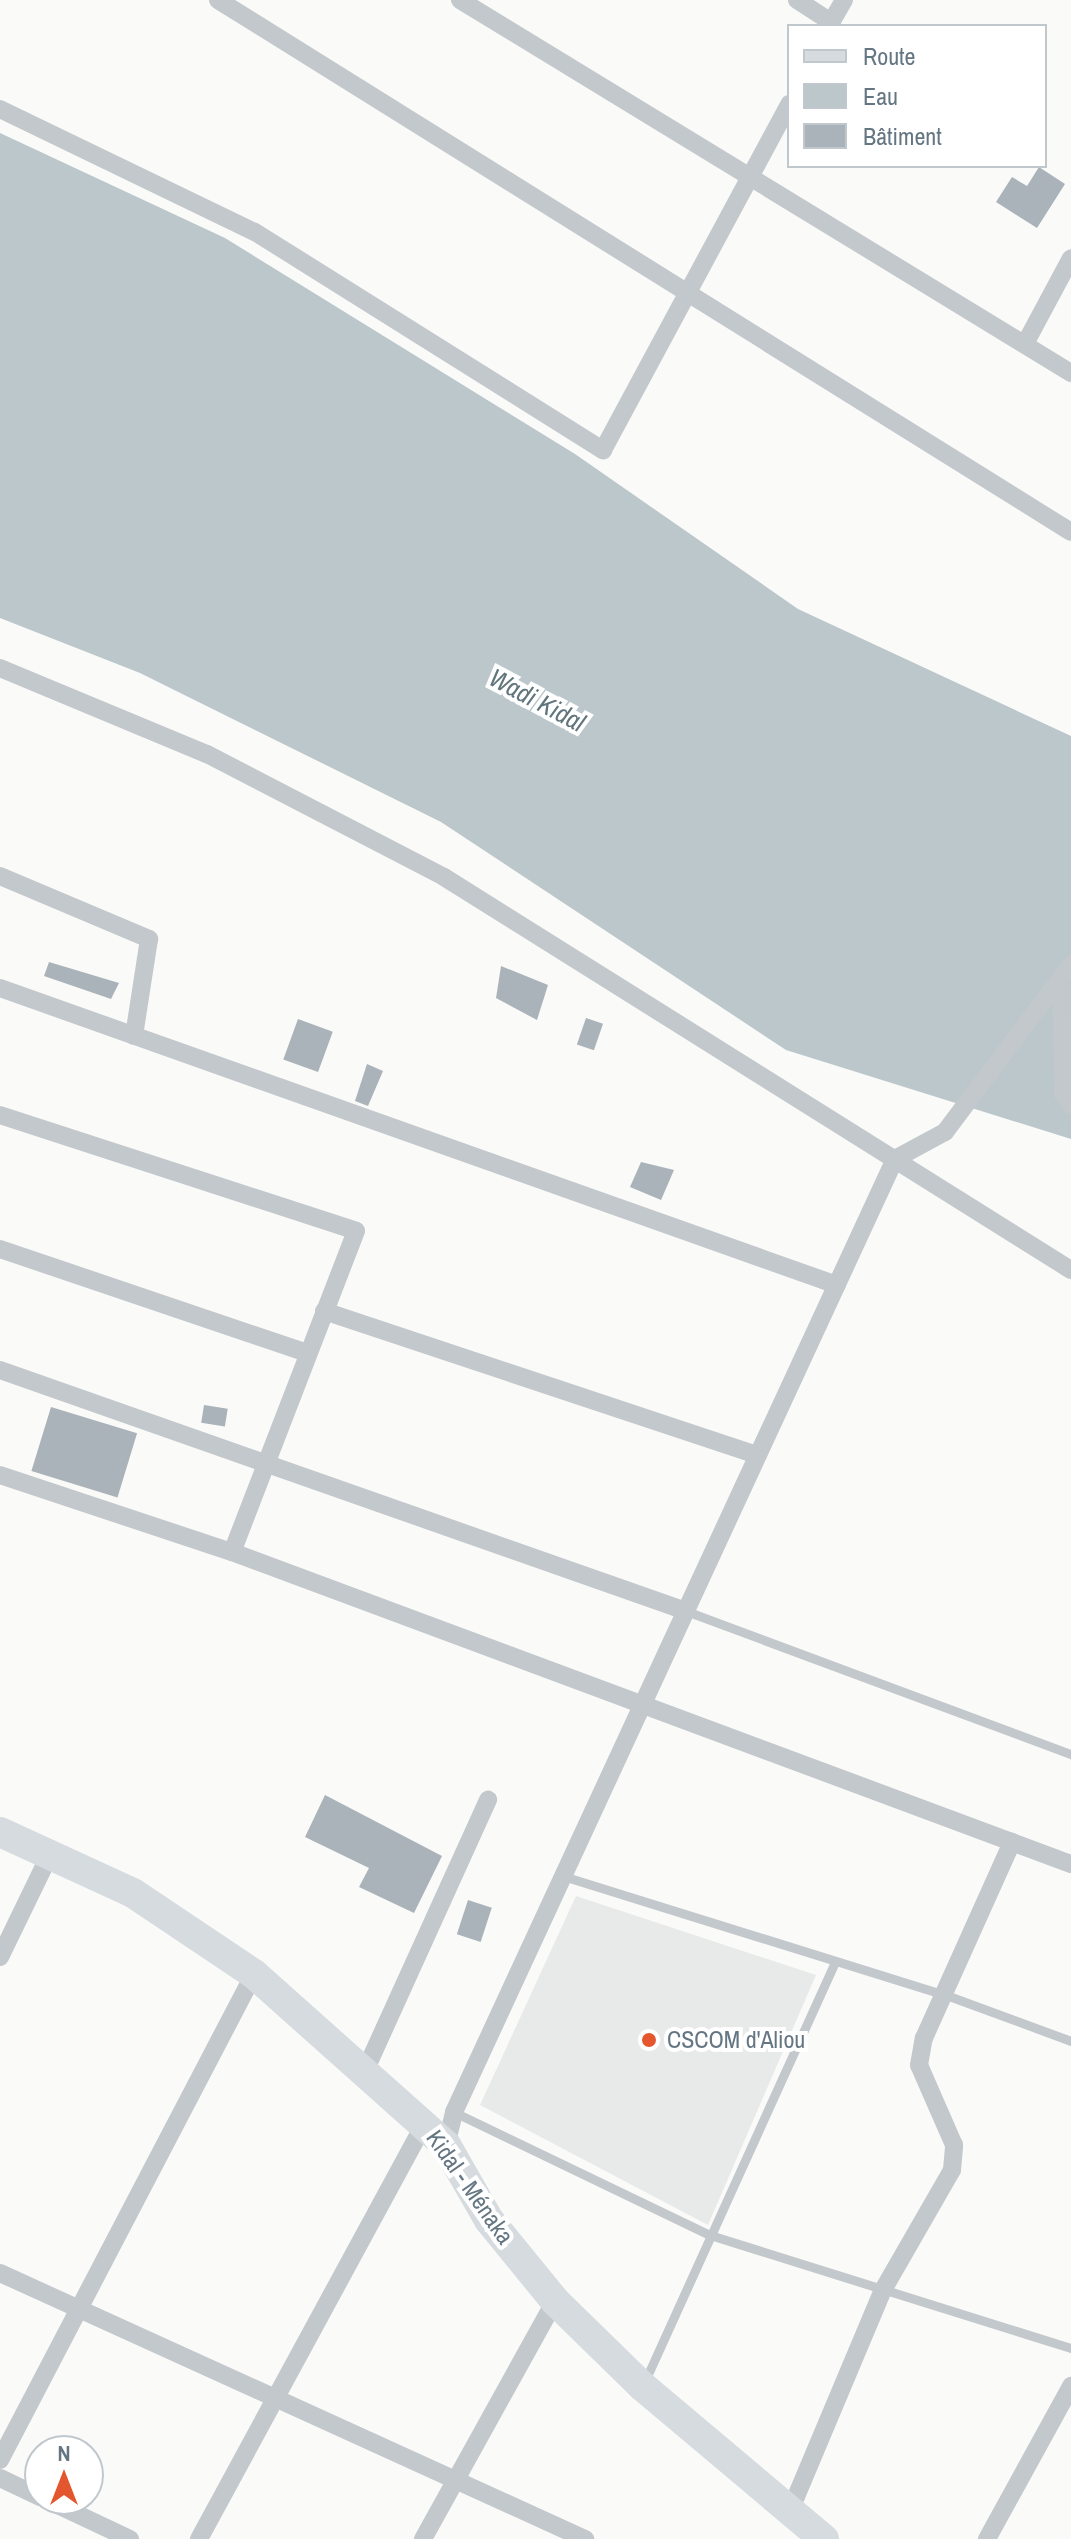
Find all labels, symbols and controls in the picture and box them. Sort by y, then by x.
legend [787,24,1047,168]
text: Route [863,40,916,72]
text: Eau [863,80,898,112]
text: Bâtiment [863,120,942,152]
water label: Wadi Kidal [484,662,590,738]
place label: CSCOM d'Aliou [667,2026,805,2054]
marker: CSCOM d'Aliou [638,2029,660,2051]
street label: Kidal - Ménaka [420,2125,520,2249]
north arrow [24,2435,104,2515]
text: N [57,2438,71,2468]

